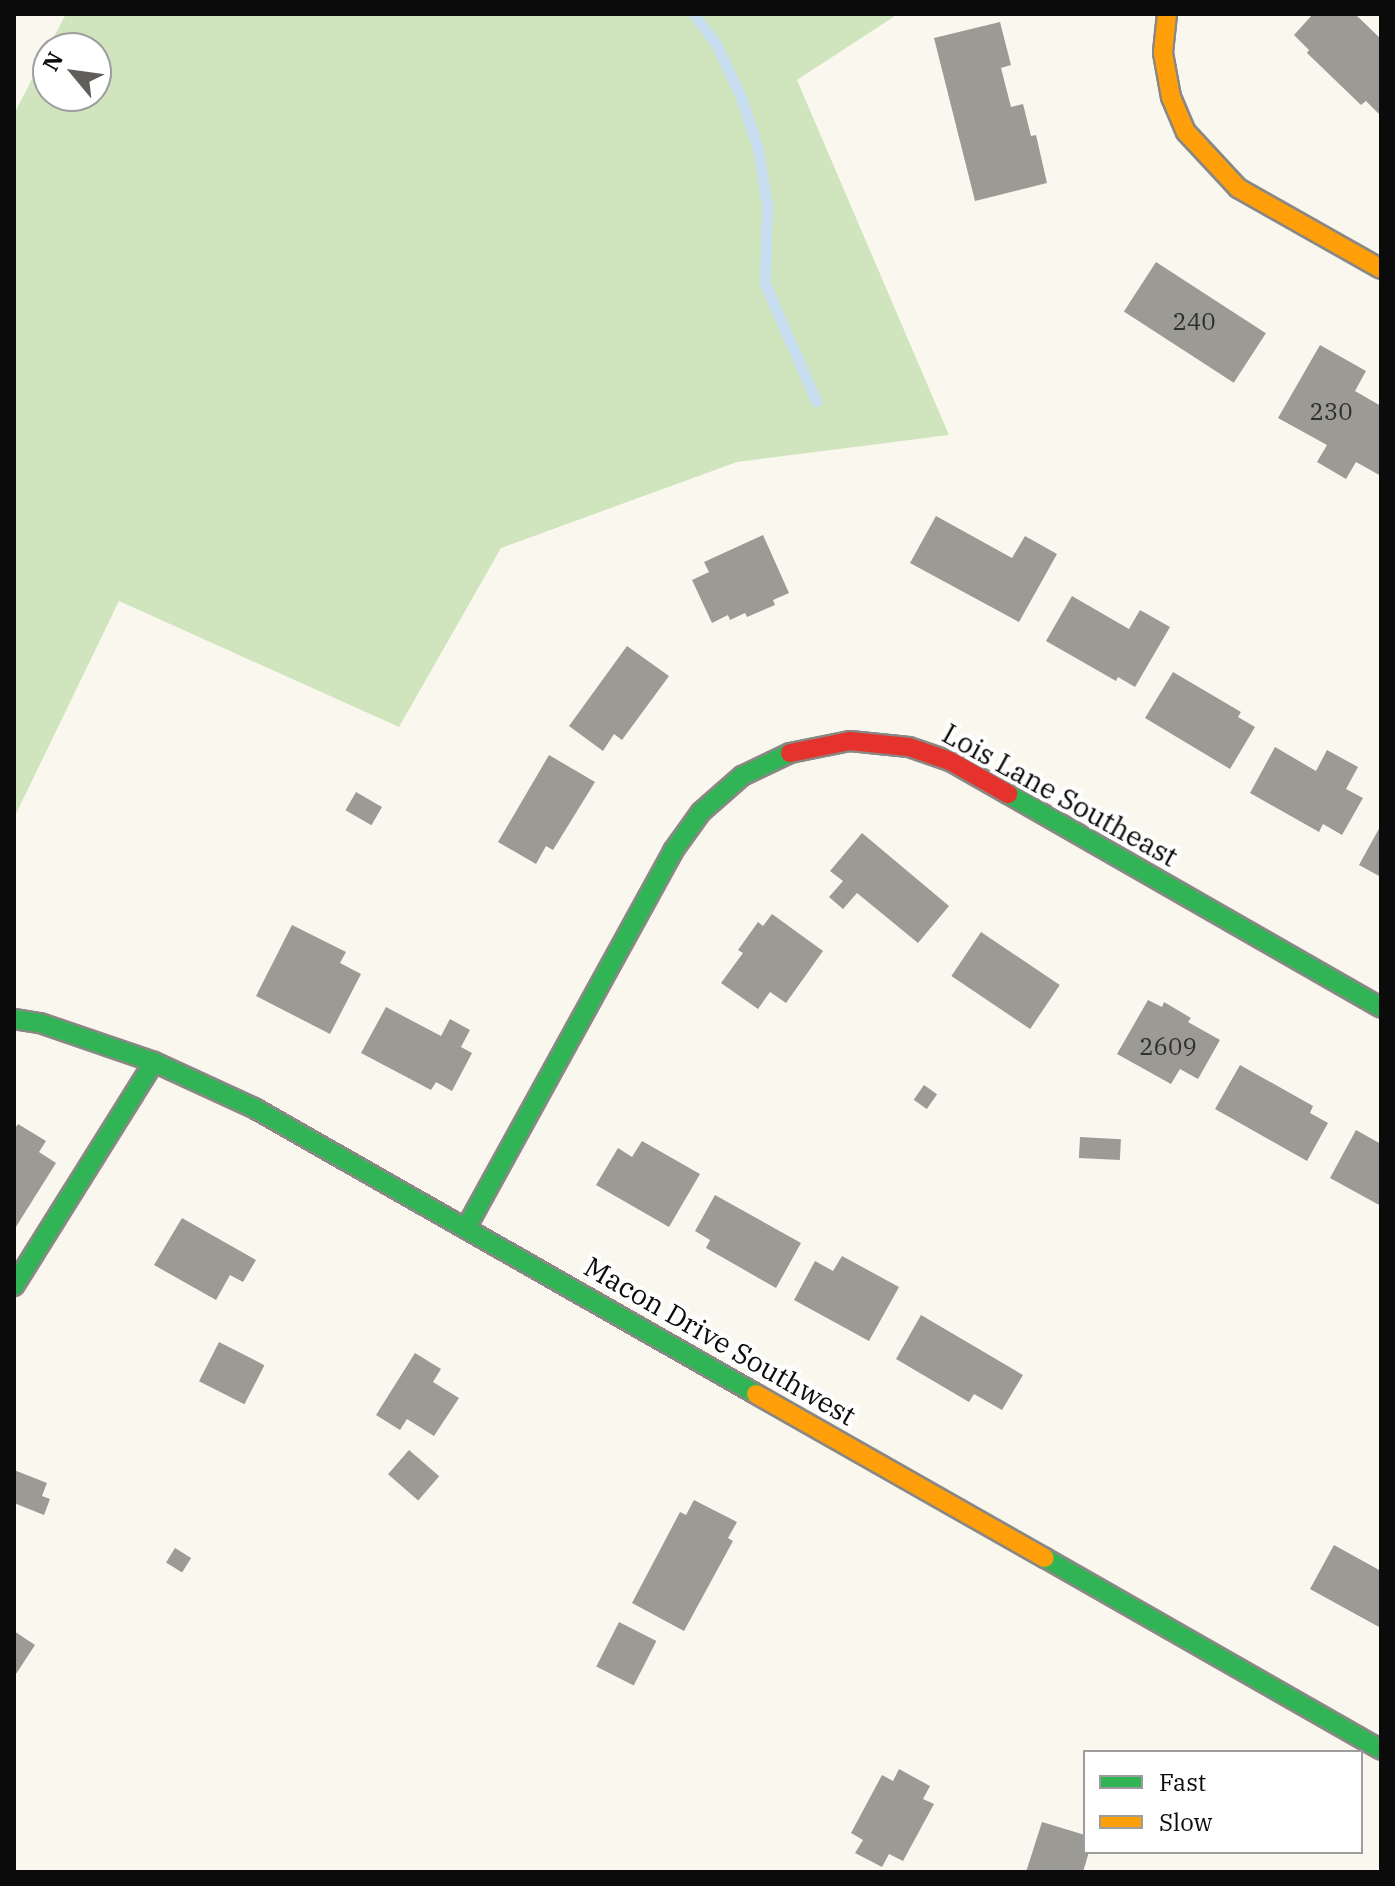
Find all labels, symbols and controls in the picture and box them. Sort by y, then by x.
north arrow [32,32,112,112]
text: N [35,46,69,76]
house number: 240 [1172,308,1216,336]
house number: 230 [1309,398,1353,426]
street label: Lois Lane Southeast [937,716,1183,874]
house number: 2609 [1139,1033,1197,1061]
street label: Macon Drive Southwest [578,1249,862,1433]
legend [1083,1750,1363,1854]
text: Fast [1159,1766,1206,1798]
text: Slow [1159,1806,1212,1838]

